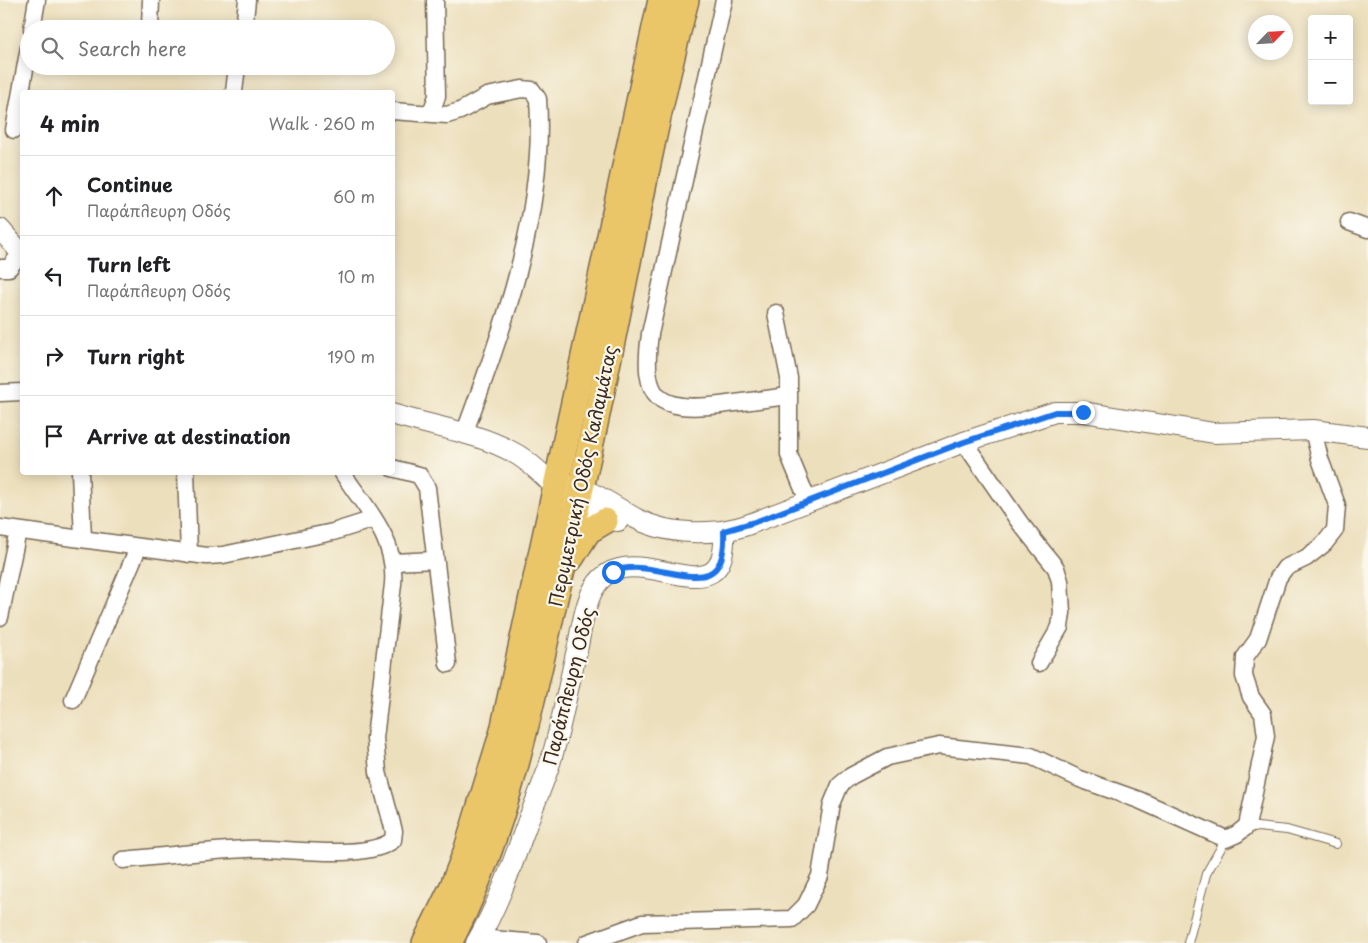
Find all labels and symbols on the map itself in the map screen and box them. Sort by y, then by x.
north arrow [1248,15,1293,60]
street label: Περιμετρική Οδός Καλαμάτας [541,342,623,610]
route end [1072,401,1095,424]
route start [602,561,625,584]
street label: Παράπλευρη Οδός [535,604,601,768]

